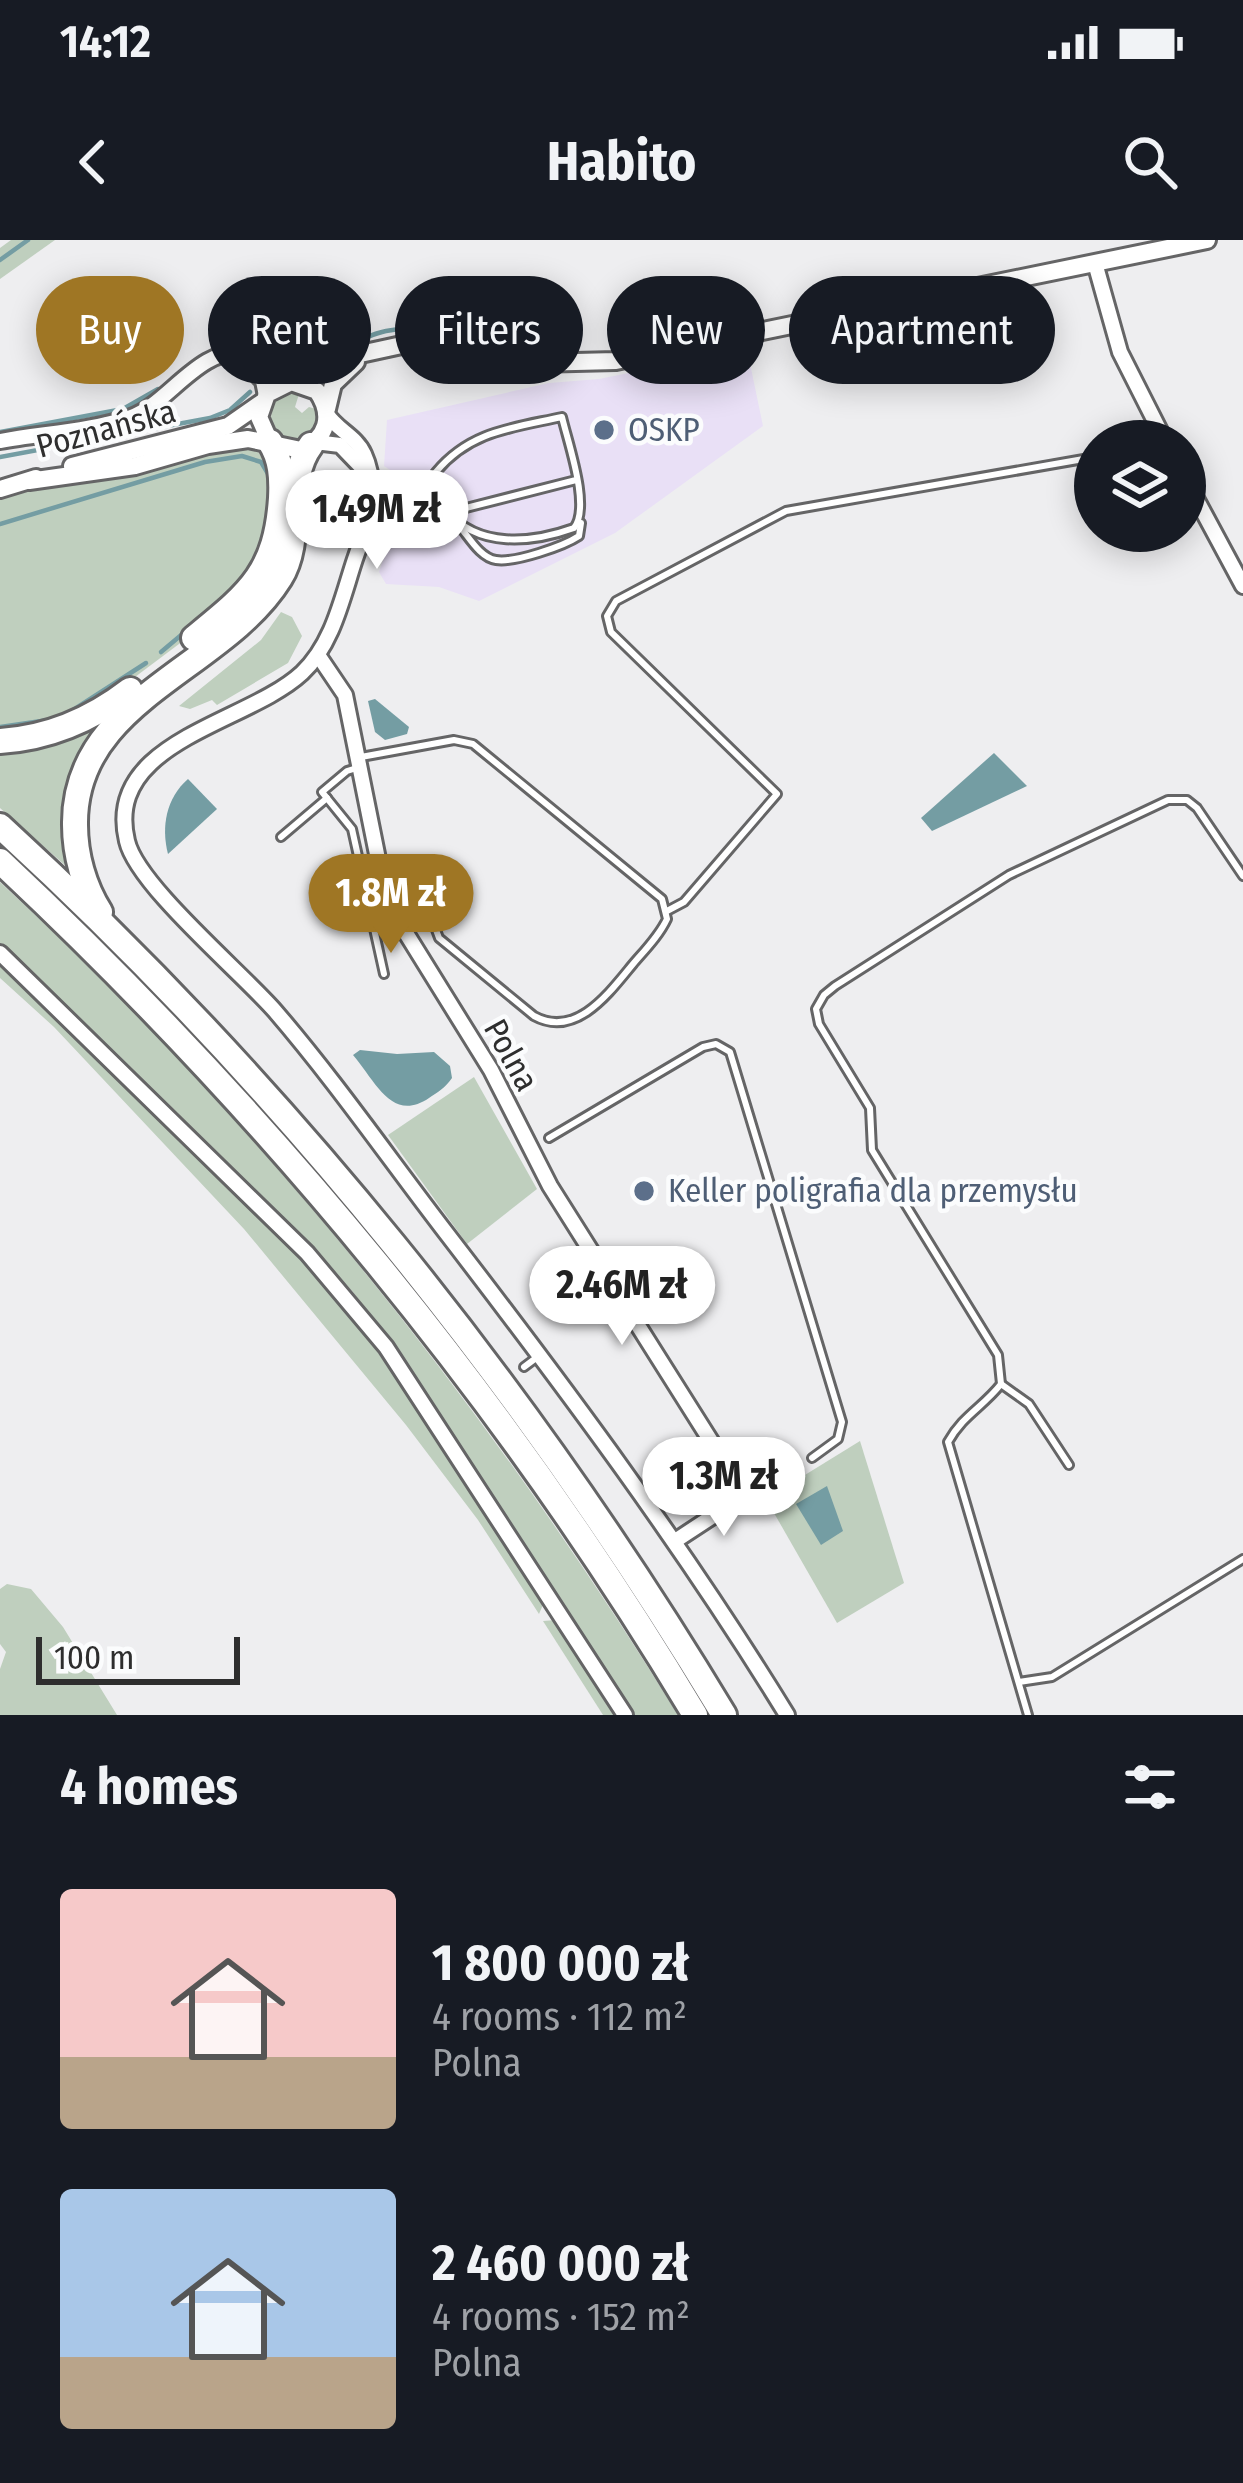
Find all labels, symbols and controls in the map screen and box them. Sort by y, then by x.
text: 14:12 [60,15,151,69]
icon: back [60,129,126,195]
icon: search [1117,129,1183,195]
text: Habito [547,130,696,194]
chip: Buy [36,276,184,384]
chip: Rent [208,276,371,384]
chip: Filters [395,276,583,384]
chip: New [607,276,765,384]
chip: Apartment [789,276,1055,384]
street label: Poznańska [32,391,180,467]
place label: OSKP [628,410,700,450]
marker: OSKP [591,417,617,443]
map controls [1074,420,1206,552]
button: layers [1074,420,1206,552]
pin: 1.49M zł [253,470,501,572]
text: 1.49M zł [312,486,442,532]
pin: 1.8M zł [280,854,502,956]
text: 1.8M zł [336,870,446,916]
street label: Polna [475,1012,547,1098]
place label: Keller poligrafia dla przemysłu [668,1171,1078,1211]
marker: Keller poligrafia dla przemysłu [631,1178,657,1204]
pin: 2.46M zł [498,1246,746,1348]
text: 2.46M zł [556,1262,688,1308]
pin: 1.3M zł [613,1437,835,1539]
text: 1.3M zł [669,1453,779,1499]
scale bar [36,1631,240,1684]
text: 100 m [54,1638,134,1678]
icon: filters [1117,1754,1183,1820]
text: 4 homes [60,1756,238,1818]
text: 1 800 000 zł [432,1932,689,1994]
icon: home [156,1937,300,2081]
text: 4 rooms · 112 m² [432,1994,687,2040]
text: Polna [432,2040,522,2086]
text: 2 460 000 zł [432,2232,689,2294]
icon: home [156,2237,300,2381]
text: 4 rooms · 152 m² [432,2294,690,2340]
text: Polna [432,2340,522,2386]

